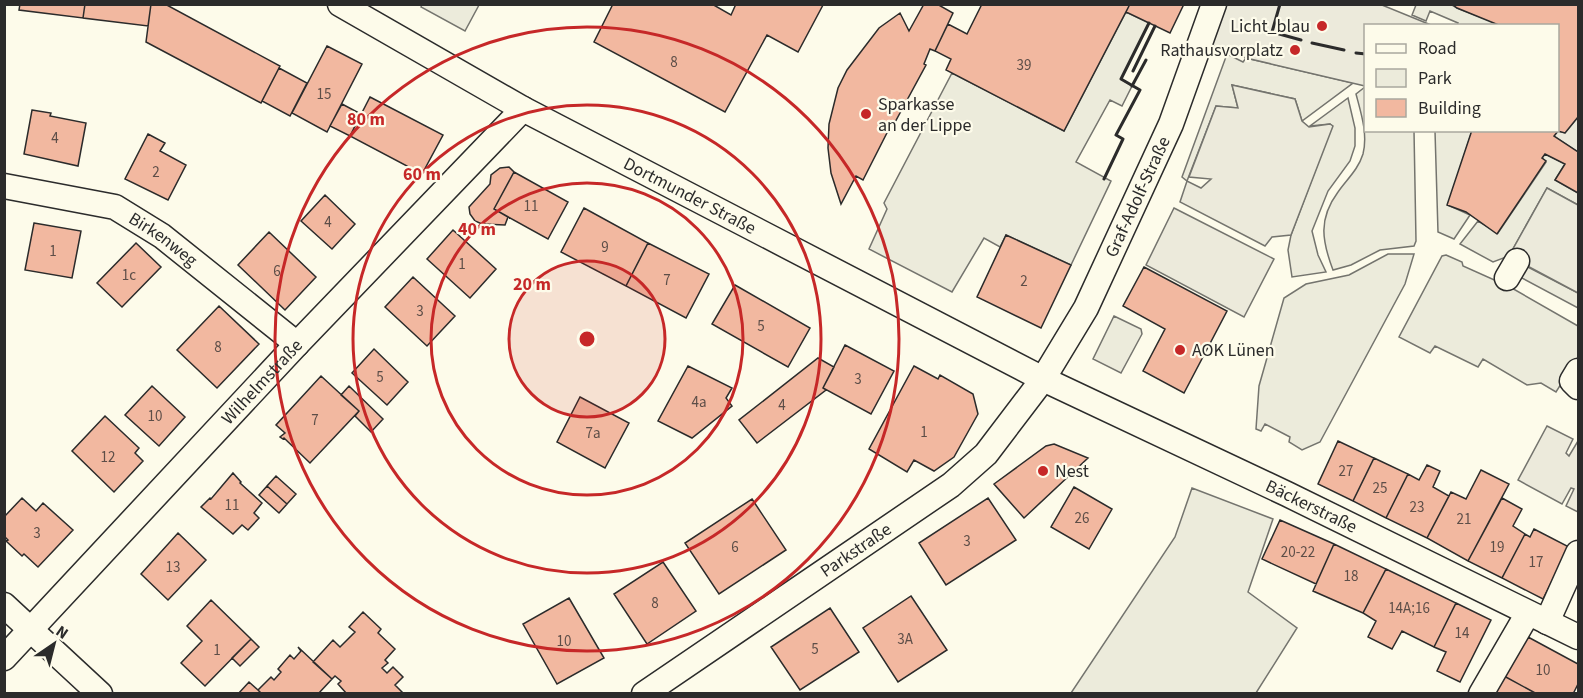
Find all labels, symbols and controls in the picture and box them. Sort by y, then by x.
place label: Licht_blau [1230,14,1310,39]
marker: Licht_blau [1315,19,1329,33]
legend [1364,24,1559,132]
text: Road [1418,36,1457,61]
place label: Rathausvorplatz [1160,38,1283,63]
marker: Rathausvorplatz [1288,43,1302,57]
house number: 8 [670,52,678,73]
house number: 39 [1017,55,1031,76]
text: Park [1418,66,1452,91]
house number: 15 [317,84,331,105]
place label: Sparkasse an der Lippe [878,92,971,138]
text: Building [1418,96,1481,121]
text: 80 m [347,107,385,132]
marker: Sparkasse an der Lippe [859,107,873,121]
house number: 4 [51,128,59,149]
street label: Graf-Adolf-Straße [1099,132,1176,261]
street label: Dortmunder Straße [619,151,761,240]
house number: 2 [152,162,160,183]
text: 60 m [403,162,441,187]
house number: 11 [524,196,538,217]
street label: Birkenweg [124,206,203,272]
house number: 4 [324,212,332,233]
text: 40 m [458,217,496,242]
house number: 9 [601,237,609,258]
house number: 1 [49,241,57,262]
house number: 1 [458,254,466,275]
house number: 6 [273,261,281,282]
house number: 1c [122,265,136,286]
house number: 7 [663,270,671,291]
house number: 2 [1020,271,1028,292]
text: 20 m [513,272,551,297]
house number: 3 [416,301,424,322]
house number: 5 [757,316,765,337]
centre of rings [577,329,597,349]
street label: Wilhelmstraße [216,333,308,430]
house number: 8 [214,337,222,358]
place label: AOK Lünen [1192,338,1275,363]
marker: AOK Lünen [1173,343,1187,357]
house number: 5 [376,367,384,388]
house number: 3 [854,369,862,390]
house number: 4a [691,392,707,413]
house number: 4 [778,395,786,416]
house number: 10 [148,406,162,427]
house number: 7 [311,410,319,431]
house number: 1 [920,422,928,443]
house number: 7a [585,423,601,444]
house number: 12 [101,447,115,468]
place label: Nest [1055,459,1089,484]
house number: 27 [1339,461,1353,482]
marker: Nest [1036,464,1050,478]
street label: Bäckerstraße [1262,473,1362,539]
house number: 25 [1373,478,1387,499]
house number: 11 [225,495,239,516]
house number: 23 [1410,497,1424,518]
house number: 26 [1075,508,1089,529]
house number: 21 [1457,509,1471,530]
street label: Parkstraße [815,517,896,583]
house number: 3 [33,523,41,544]
house number: 3 [963,531,971,552]
house number: 6 [731,537,739,558]
house number: 19 [1490,537,1504,558]
house number: 20-22 [1281,542,1315,563]
house number: 17 [1529,552,1543,573]
house number: 13 [166,557,180,578]
house number: 18 [1344,566,1358,587]
house number: 8 [651,593,659,614]
house number: 14A;16 [1388,598,1430,619]
north arrow [24,614,84,674]
text: N [51,620,73,645]
house number: 14 [1455,623,1470,644]
house number: 3A [897,629,914,650]
house number: 10 [557,631,571,652]
house number: 5 [811,639,819,660]
house number: 1 [213,640,221,661]
house number: 10 [1536,660,1550,681]

